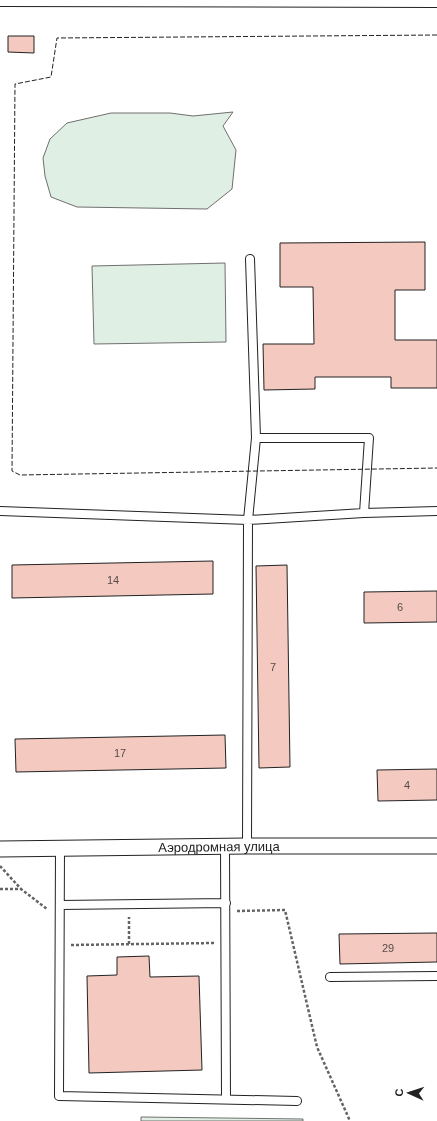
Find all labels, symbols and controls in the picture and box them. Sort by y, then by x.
house number: 14 [107,574,119,586]
house number: 6 [397,601,403,613]
house number: 7 [270,661,276,673]
house number: 17 [114,747,126,759]
house number: 4 [404,779,410,791]
street label: Аэродромная улица [158,839,281,855]
house number: 29 [382,942,394,954]
north arrow [389,1073,429,1113]
text: С [393,1088,405,1097]

